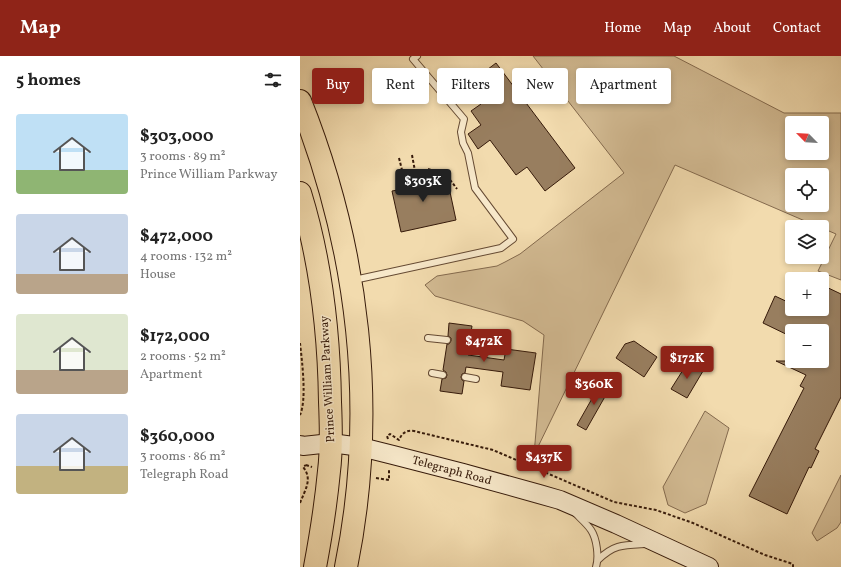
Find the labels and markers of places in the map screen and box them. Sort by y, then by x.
pin: $303K [395,169,451,203]
pin: $472K [456,329,512,363]
pin: $172K [659,346,715,380]
pin: $360K [566,372,622,406]
pin: $437K [516,445,572,479]

